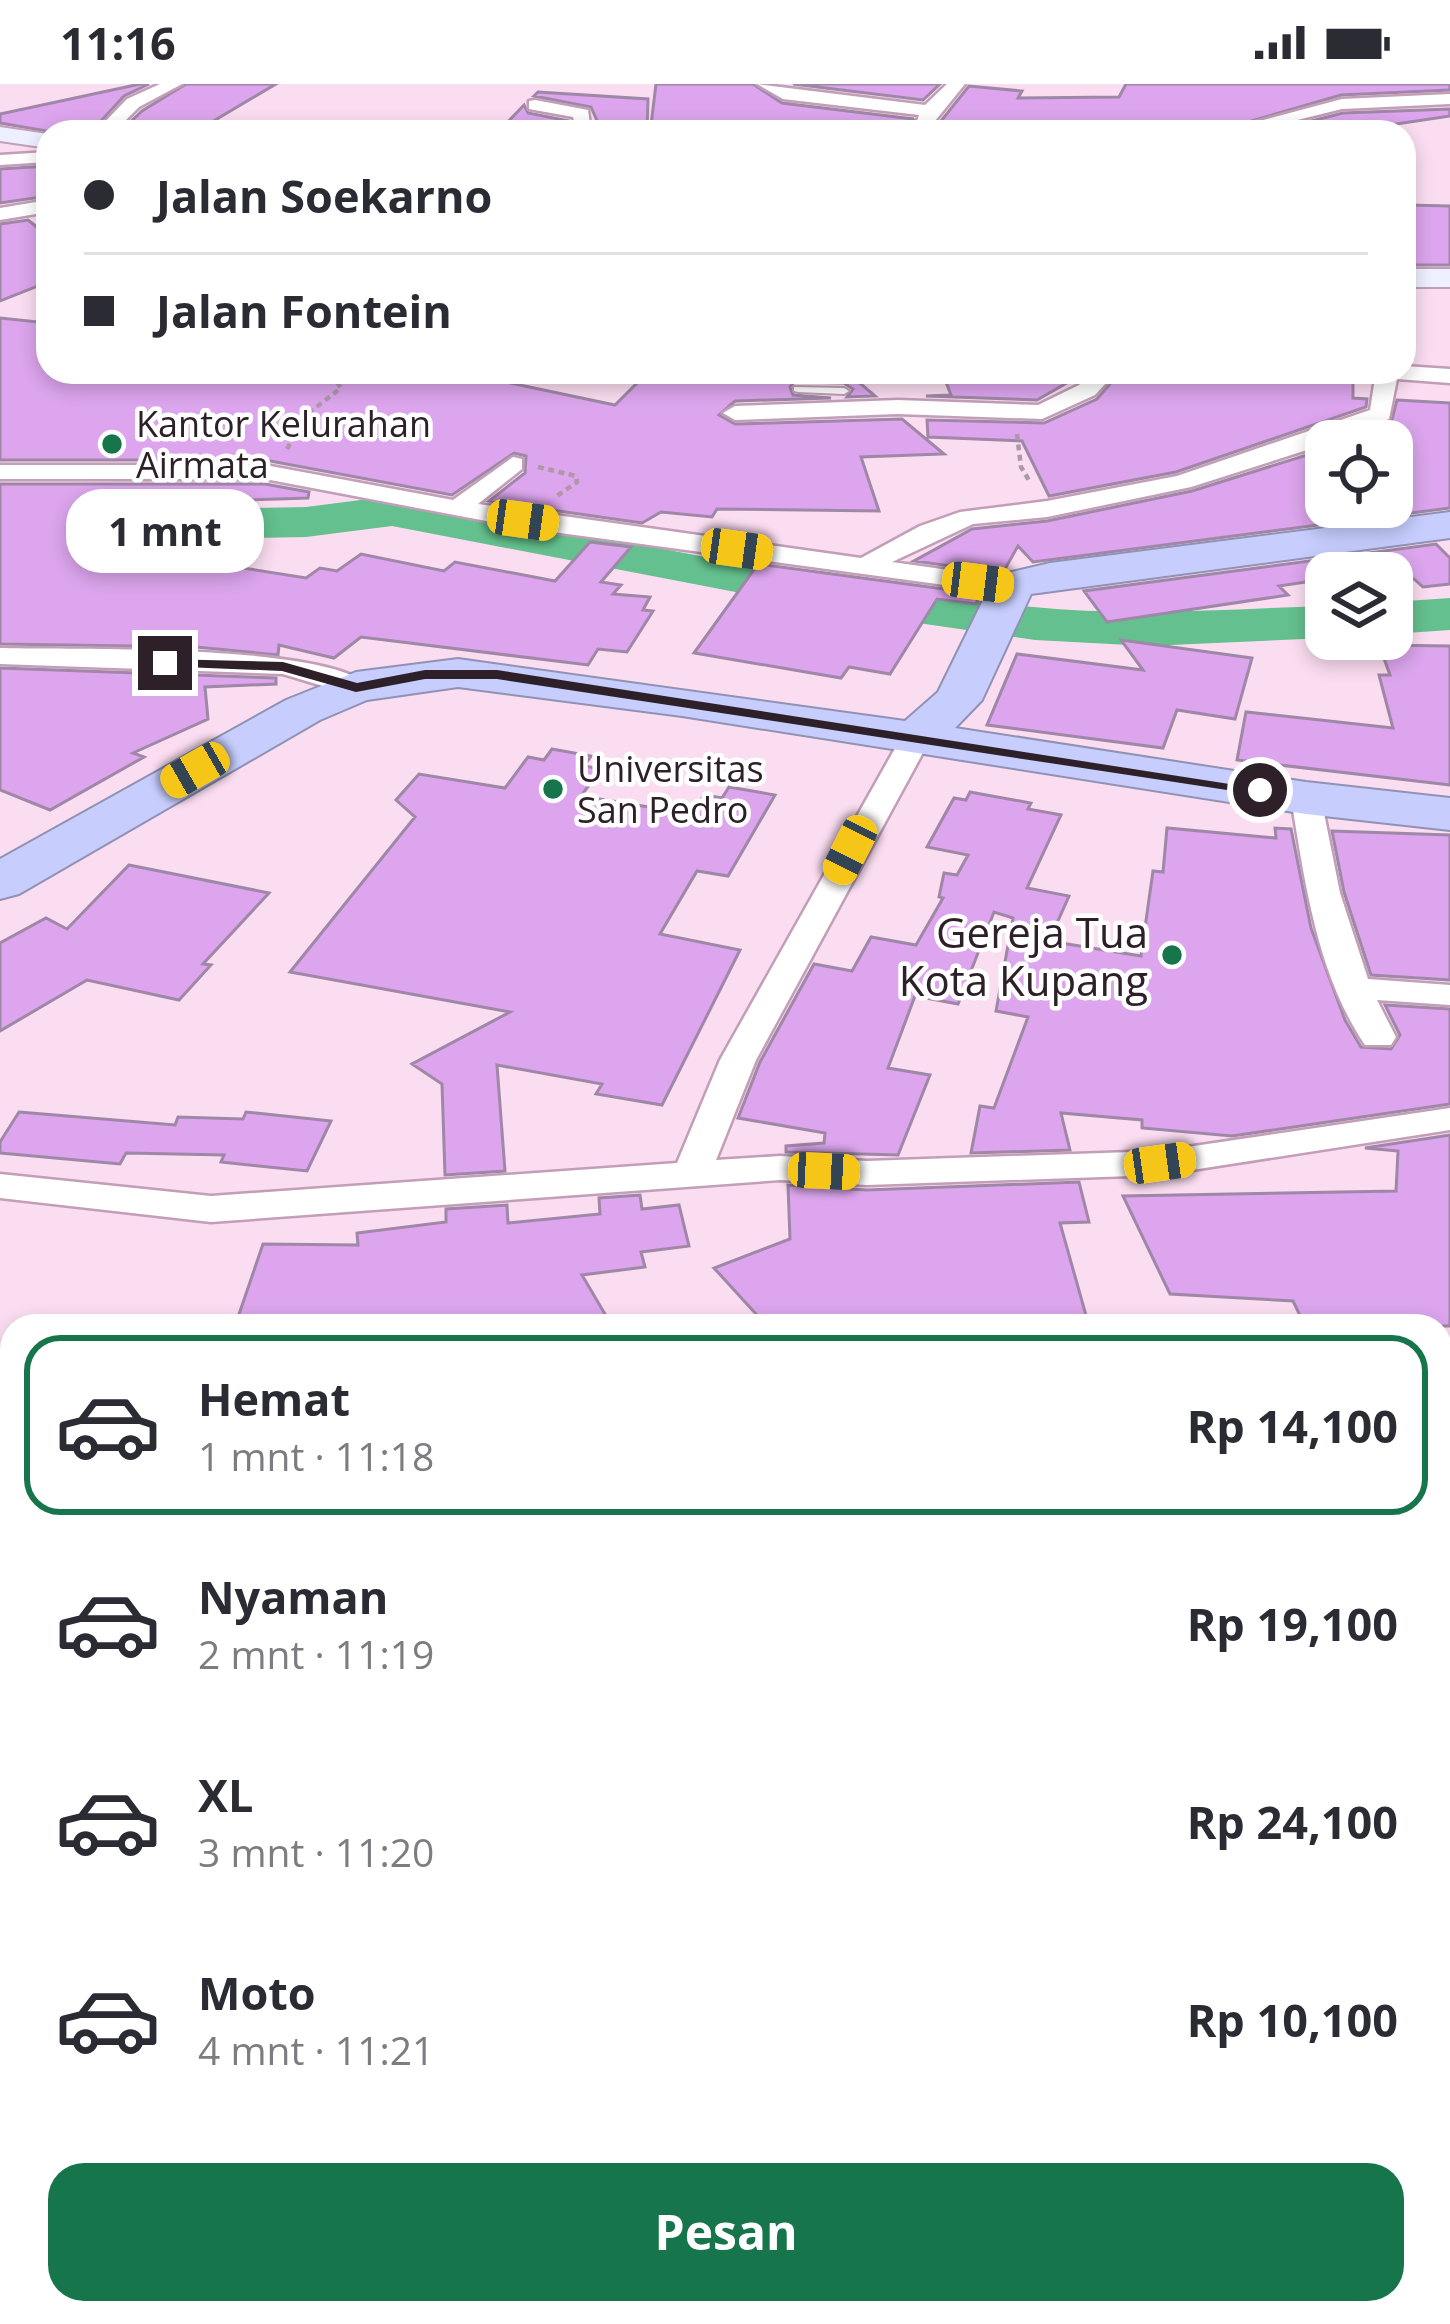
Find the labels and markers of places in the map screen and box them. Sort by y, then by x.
place label: Kantor Kelurahan Airmata [136,399,431,489]
marker: Kantor Kelurahan Airmata [99,431,125,457]
place label: Universitas San Pedro [577,744,764,834]
marker: Universitas San Pedro [540,776,566,802]
place label: Gereja Tua Kota Kupang [899,903,1148,1008]
marker: Gereja Tua Kota Kupang [1159,942,1185,968]

